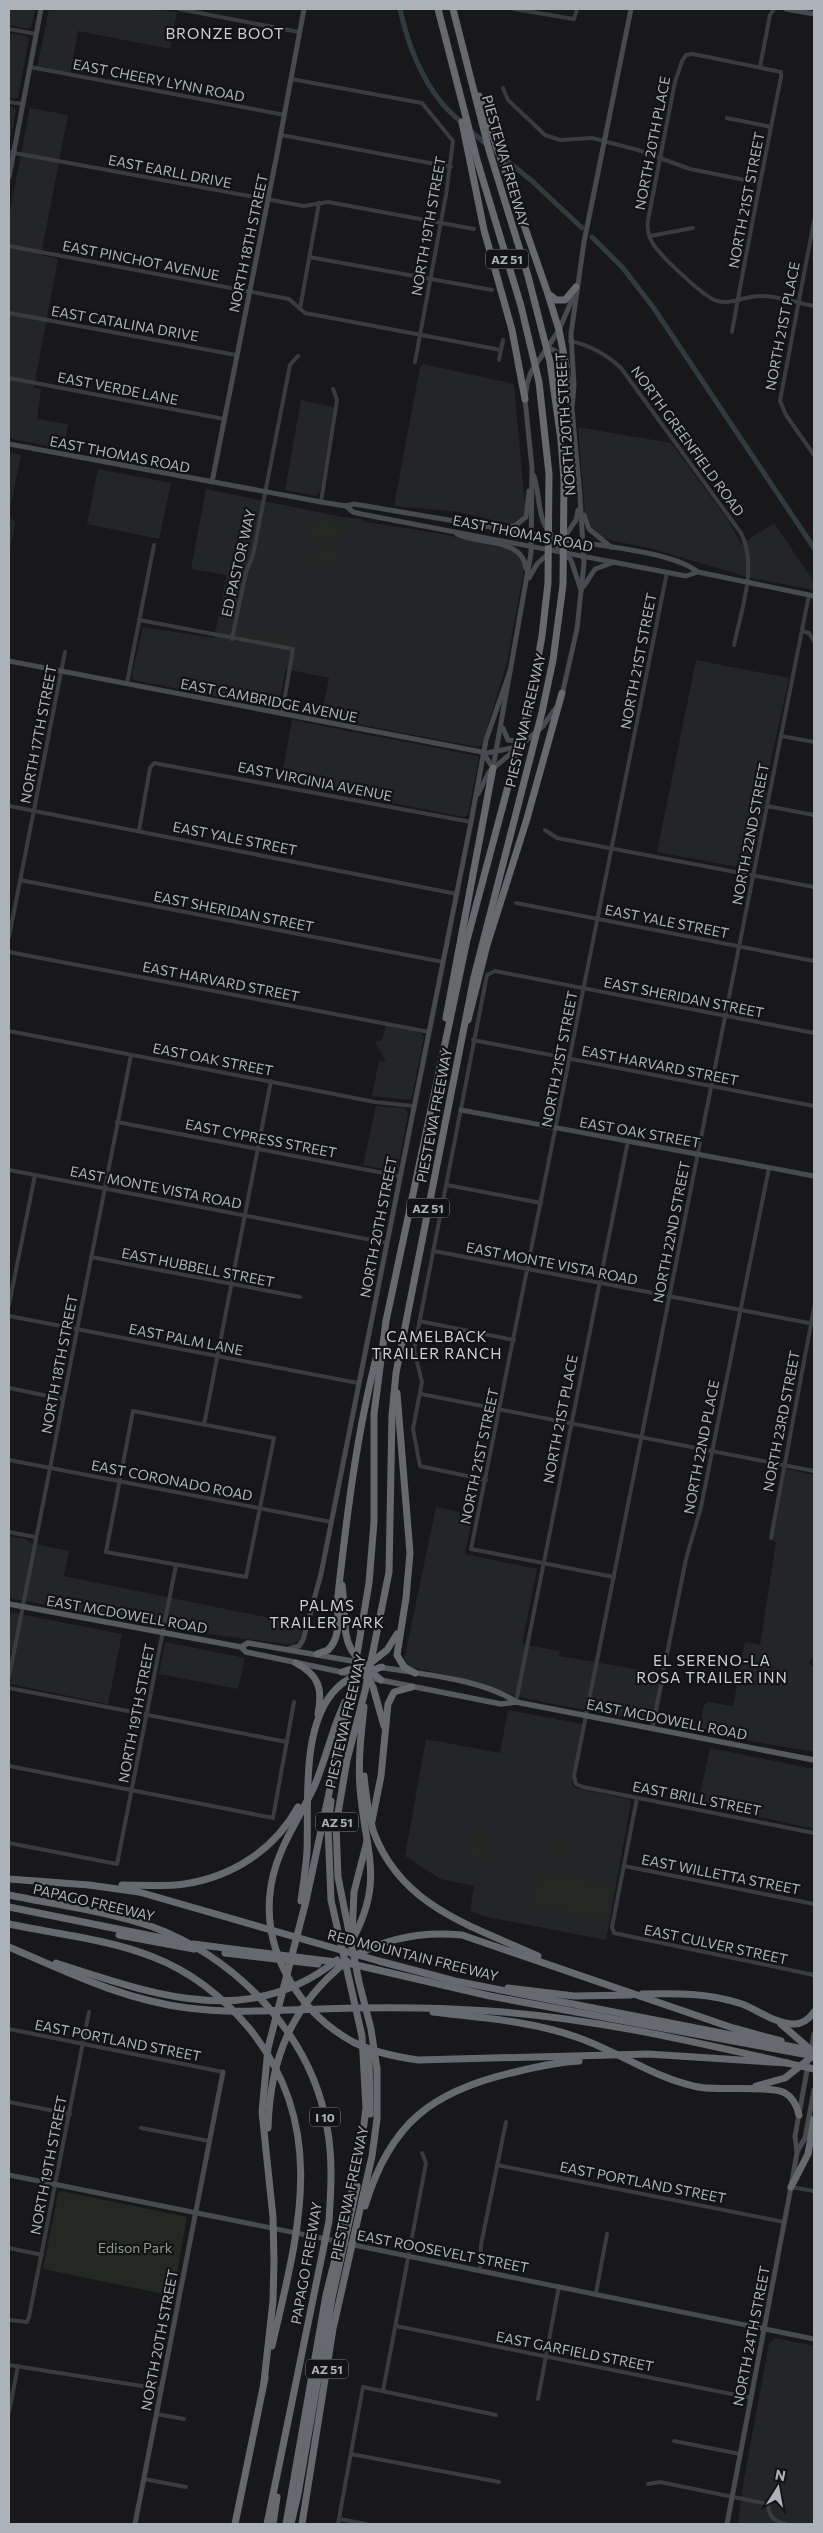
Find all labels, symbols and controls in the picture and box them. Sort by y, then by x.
district label: BRONZE BOOT [165,24,285,42]
street label: EAST CHEERY LYNN ROAD [72,55,246,105]
street label: NORTH 20TH PLACE [631,75,673,211]
street label: PIESTEWA FREEWAY [479,93,533,229]
street label: NORTH 21ST STREET [724,130,768,270]
street label: EAST EARLL DRIVE [107,151,233,191]
street label: NORTH 19TH STREET [407,155,449,297]
street label: NORTH 18TH STREET [225,172,271,314]
street label: EAST PINCHOT AVENUE [61,236,221,284]
road number: AZ 51 [486,250,528,268]
street label: NORTH 21ST PLACE [761,260,803,392]
street label: EAST CATALINA DRIVE [50,302,200,344]
street label: NORTH 20TH STREET [552,352,578,496]
street label: NORTH GREENFIELD ROAD [628,363,748,519]
street label: EAST VERDE LANE [56,368,180,408]
street label: EAST THOMAS ROAD [48,432,192,476]
street label: ED PASTOR WAY [217,508,259,618]
street label: EAST THOMAS ROAD [451,511,595,555]
street label: NORTH 21ST STREET [616,591,660,731]
street label: PIESTEWA FREEWAY [501,651,549,789]
street label: NORTH 17TH STREET [16,663,60,805]
street label: EAST CAMBRIDGE AVENUE [179,674,359,726]
street label: EAST VIRGINIA AVENUE [236,758,394,804]
street label: NORTH 22ND STREET [728,762,772,906]
street label: EAST YALE STREET [171,818,299,858]
street label: EAST SHERIDAN STREET [153,887,316,935]
street label: EAST YALE STREET [603,901,731,941]
street label: EAST HARVARD STREET [141,957,301,1005]
street label: EAST SHERIDAN STREET [603,973,766,1021]
street label: NORTH 21ST STREET [537,989,581,1129]
street label: EAST OAK STREET [151,1039,275,1079]
street label: EAST HARVARD STREET [580,1041,740,1089]
street label: PIESTEWA FREEWAY [413,1046,455,1184]
street label: EAST OAK STREET [578,1113,702,1151]
street label: EAST CYPRESS STREET [184,1115,338,1161]
street label: NORTH 20TH STREET [356,1155,400,1299]
street label: NORTH 22ND STREET [649,1160,693,1304]
street label: EAST MONTE VISTA ROAD [69,1162,243,1212]
road number: AZ 51 [407,1198,449,1218]
street label: EAST MONTE VISTA ROAD [465,1238,639,1288]
street label: EAST HUBBELL STREET [120,1244,276,1290]
street label: NORTH 18TH STREET [37,1293,81,1435]
street label: EAST PALM LANE [127,1320,245,1358]
district label: CAMELBACK TRAILER RANCH [372,1327,502,1362]
street label: NORTH 23RD STREET [759,1349,803,1493]
street label: NORTH 21ST PLACE [539,1353,581,1485]
street label: NORTH 22ND PLACE [680,1378,722,1516]
street label: NORTH 21ST STREET [456,1386,502,1526]
street label: EAST CORONADO ROAD [90,1456,254,1504]
street label: EAST MCDOWELL ROAD [45,1591,209,1637]
district label: PALMS TRAILER PARK [269,1596,385,1631]
street label: NORTH 19TH STREET [114,1642,158,1784]
district label: EL SERENO-LA ROSA TRAILER INN [636,1651,788,1686]
street label: PIESTEWA FREEWAY [321,1652,369,1790]
street label: EAST MCDOWELL ROAD [585,1695,749,1743]
street label: EAST BRILL STREET [631,1777,763,1819]
road number: AZ 51 [316,1812,358,1831]
street label: EAST WILLETTA STREET [640,1850,802,1898]
street label: PAPAGO FREEWAY [32,1880,156,1924]
street label: EAST CULVER STREET [643,1920,789,1968]
street label: RED MOUNTAIN FREEWAY [326,1926,500,1984]
street label: EAST PORTLAND STREET [33,2016,203,2064]
street label: NORTH 19TH STREET [26,2094,70,2236]
road number: I 10 [310,2108,340,2126]
street label: PIESTEWA FREEWAY [326,2124,372,2262]
street label: EAST PORTLAND STREET [558,2158,728,2206]
street label: PAPAGO FREEWAY [287,2200,325,2326]
street label: EAST ROOSEVELT STREET [356,2226,530,2276]
park label: Edison Park [98,2239,173,2256]
street label: NORTH 24TH STREET [729,2264,773,2408]
street label: NORTH 20TH STREET [137,2268,181,2412]
street label: EAST GARFIELD STREET [495,2327,655,2375]
road number: AZ 51 [306,2360,348,2378]
north arrow [753,2463,803,2513]
text: N [774,2465,787,2484]

